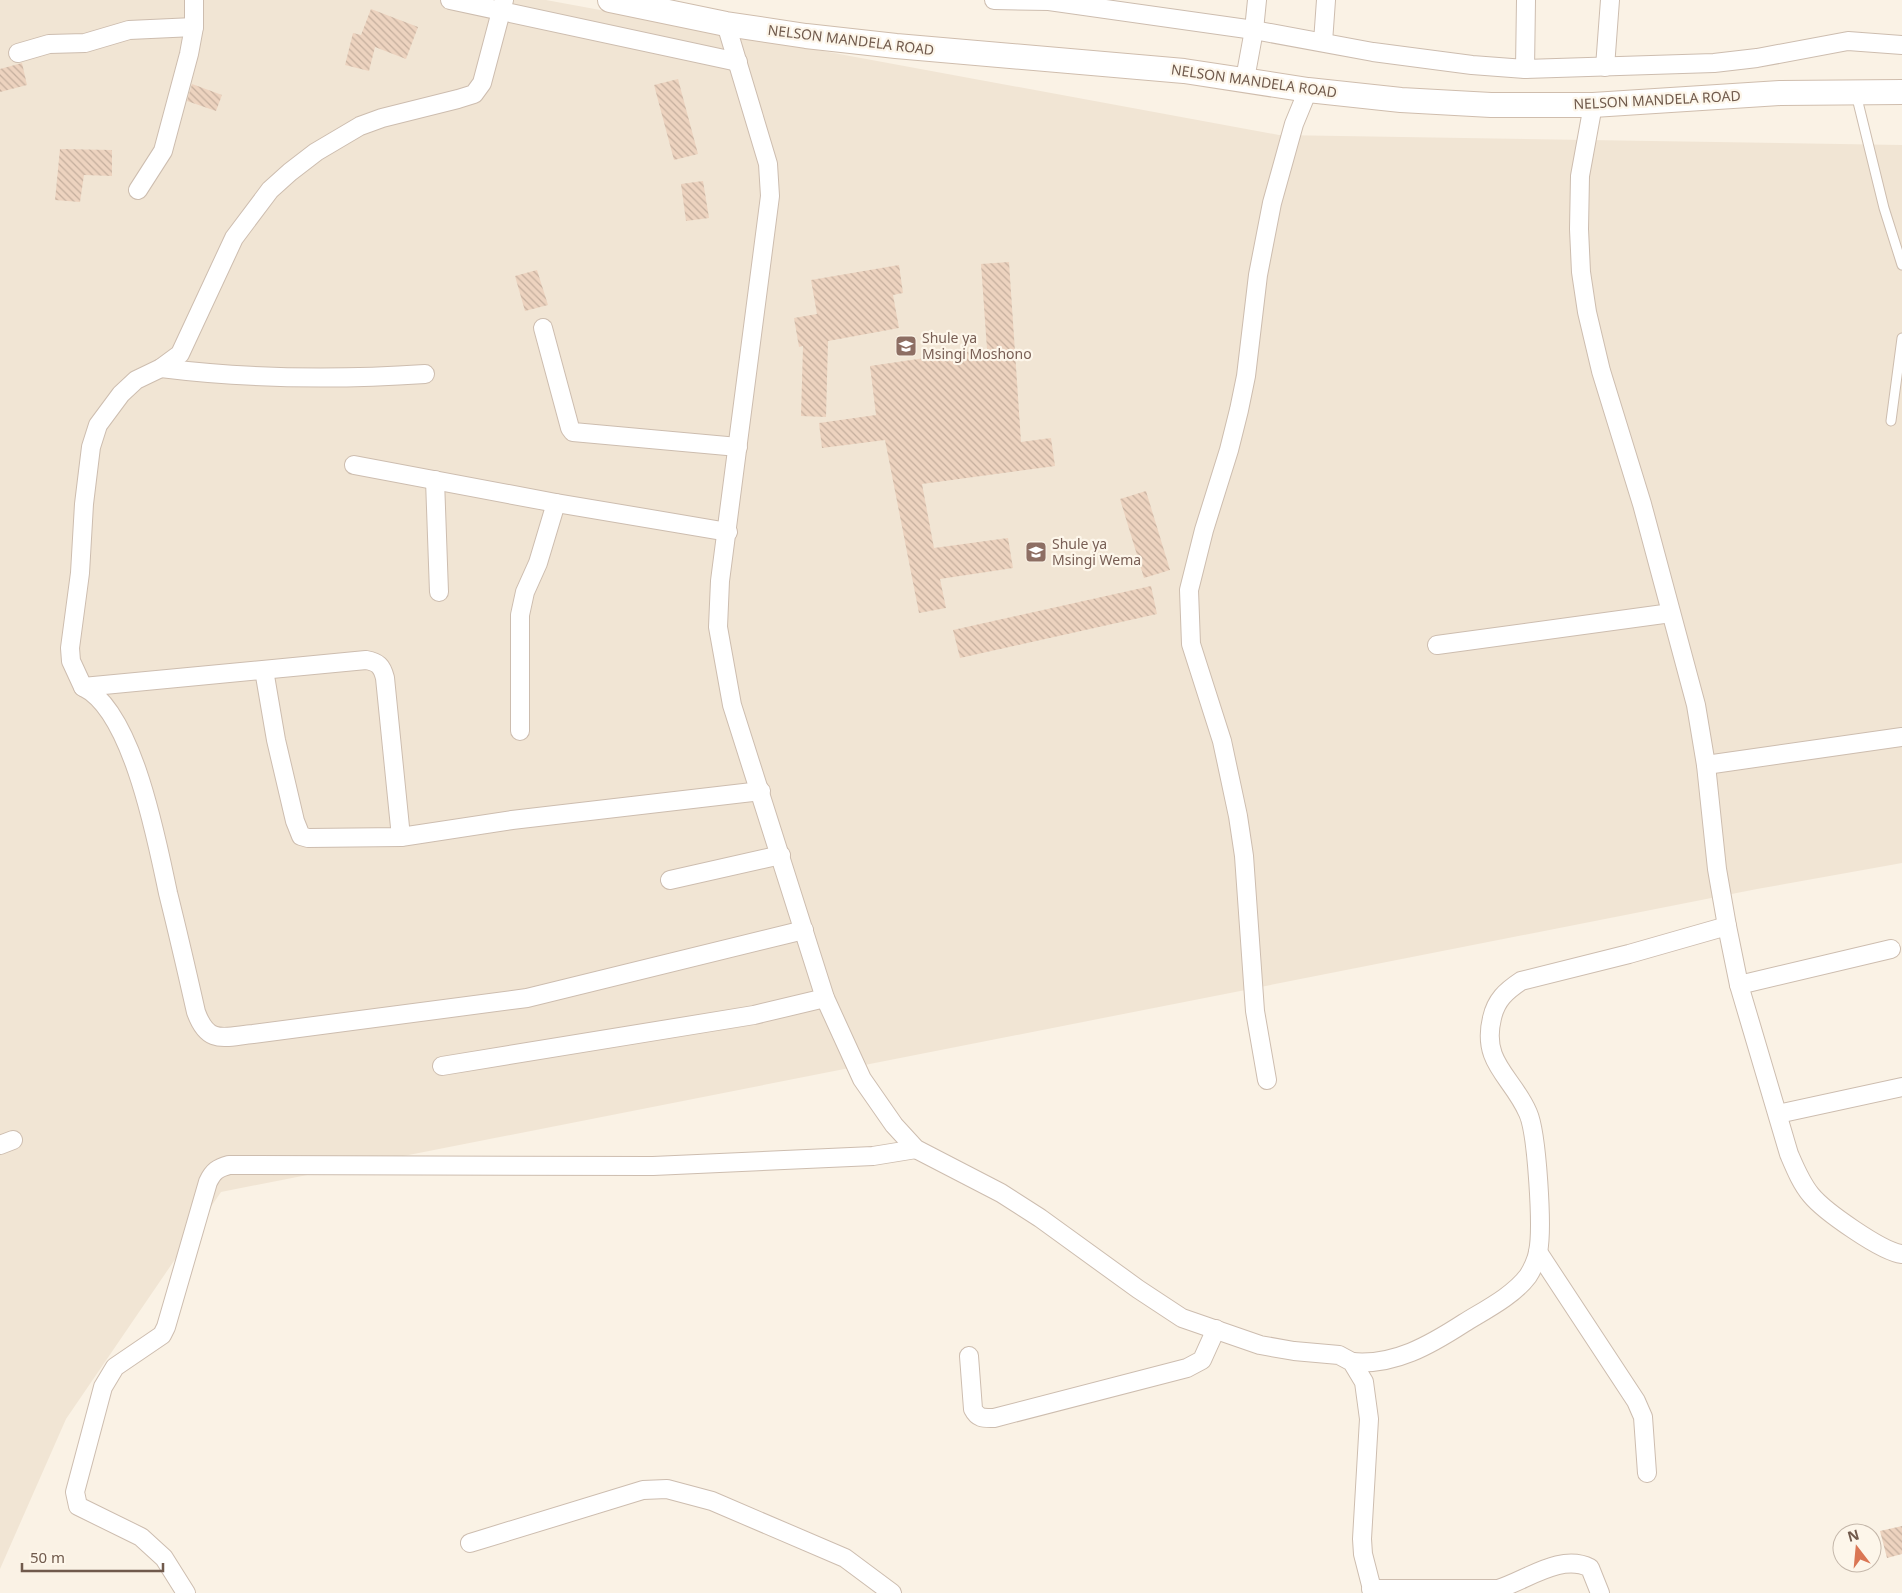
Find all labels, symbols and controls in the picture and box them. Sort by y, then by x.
street label: NELSON MANDELA ROAD [767,20,935,59]
street label: NELSON MANDELA ROAD [1170,59,1338,102]
street label: NELSON MANDELA ROAD [1573,86,1741,113]
place label: Shule ya Msingi Moshono [922,328,1032,363]
school or university icon: Shule ya Msingi Moshono [894,334,918,358]
place label: Shule ya Msingi Wema [1052,534,1141,569]
school or university icon: Shule ya Msingi Wema [1024,540,1048,564]
north arrow [1832,1523,1882,1573]
text: N [1845,1524,1861,1546]
scale bar [22,1540,164,1572]
text: 50 m [30,1547,65,1567]

